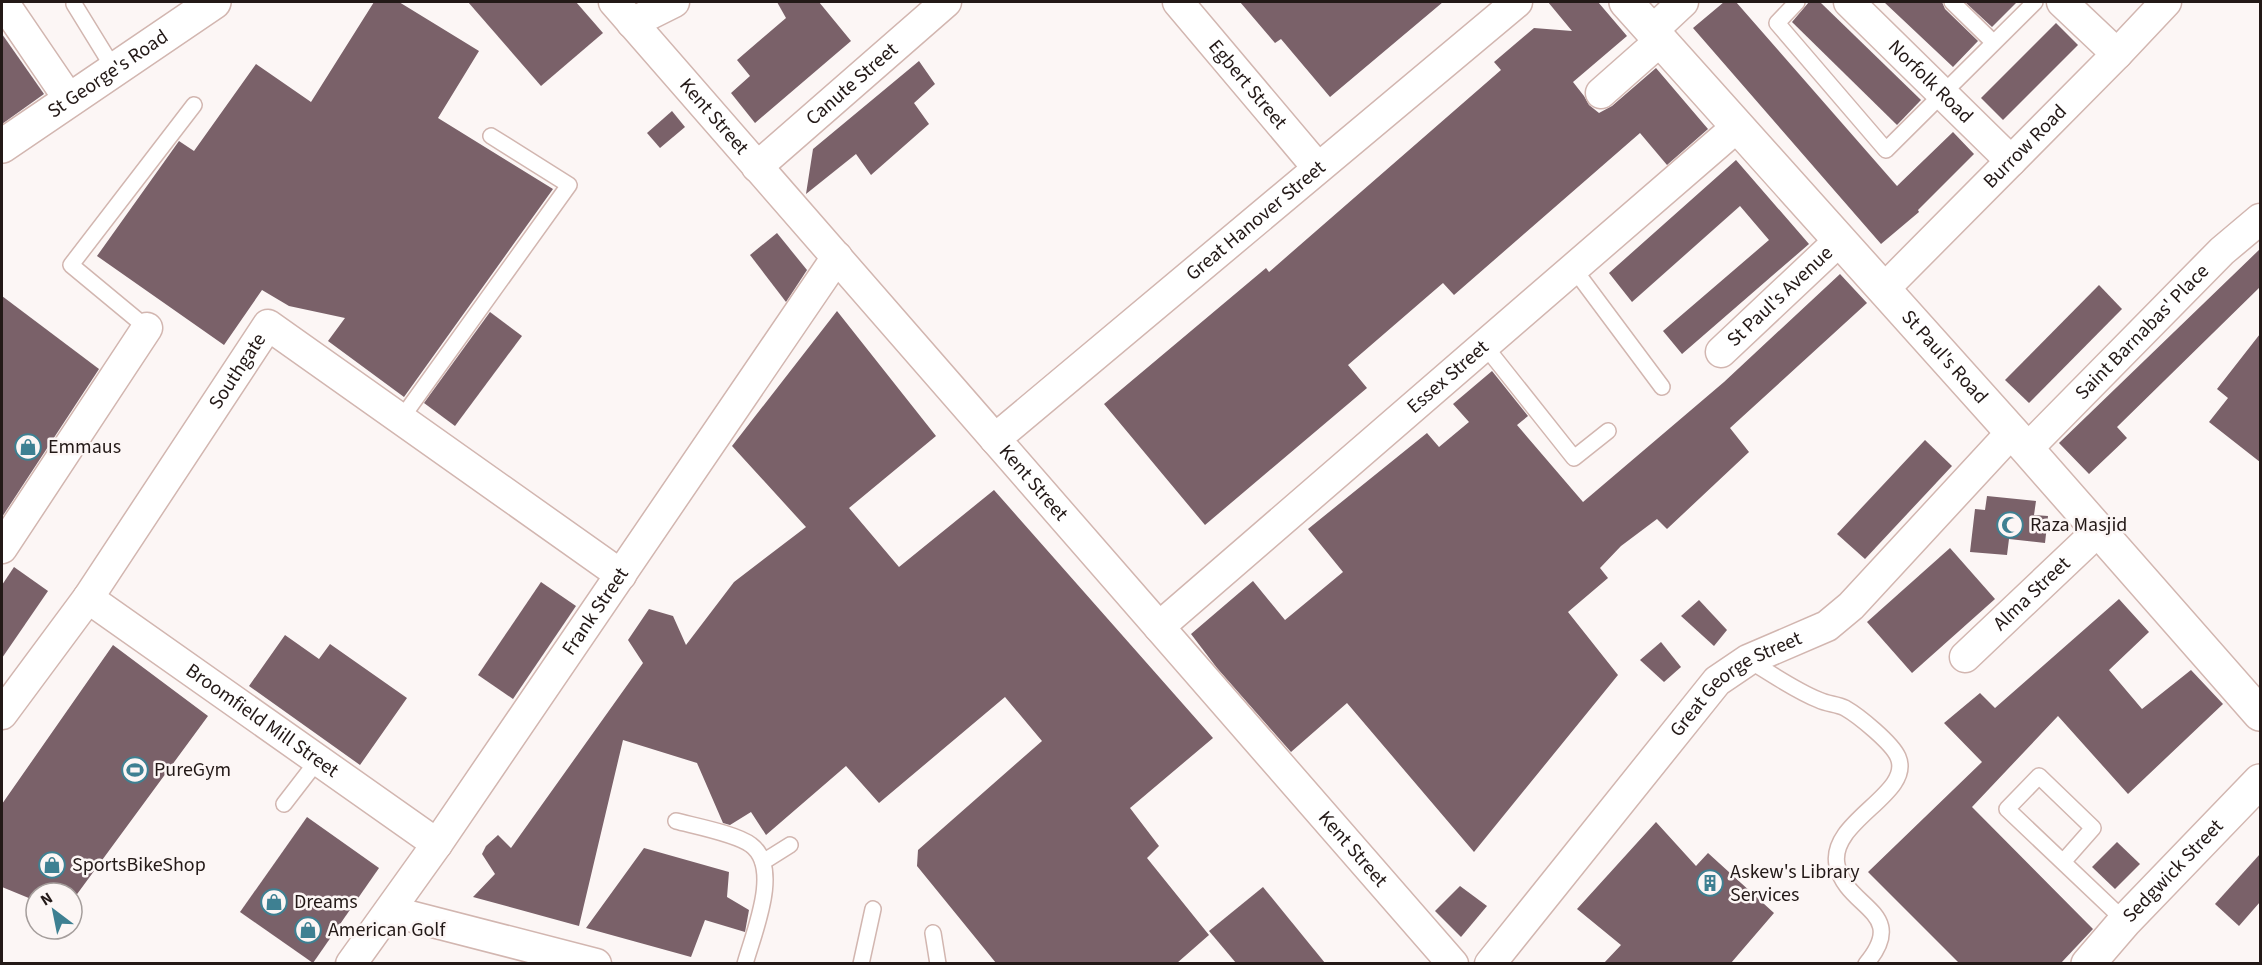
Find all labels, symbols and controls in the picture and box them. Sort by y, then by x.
street label: St George's Road [42,23,174,125]
street label: Egbert Street [1202,34,1294,136]
street label: Norfolk Road [1882,34,1979,130]
street label: Canute Street [800,36,904,132]
street label: Kent Street [673,72,755,161]
street label: Burrow Road [1977,98,2073,195]
street label: Great Hanover Street [1180,154,1332,287]
street label: St Paul's Avenue [1721,240,1839,353]
street label: Saint Barnabas' Place [2069,258,2216,406]
street label: St Paul's Road [1895,304,1994,410]
street label: Southgate [202,328,273,415]
street label: Essex Street [1401,334,1495,420]
shop icon: Emmaus [13,432,43,462]
place label: Emmaus [48,433,121,461]
street label: Kent Street [992,438,1075,527]
mosque icon: Raza Masjid [1995,510,2025,540]
place label: Raza Masjid [2030,511,2127,539]
street label: Alma Street [1987,550,2077,637]
street label: Frank Street [555,562,636,661]
street label: Great George Street [1663,624,1806,743]
street label: Broomfield Mill Street [180,657,345,785]
sports icon: PureGym [120,755,150,785]
place label: PureGym [154,756,231,784]
street label: Kent Street [1312,805,1394,894]
street label: Sedgwick Street [2116,813,2230,929]
shop icon: SportsBikeShop [37,850,67,880]
place label: SportsBikeShop [72,851,206,879]
place label: Askew's Library Services [1730,858,1860,909]
building icon: Askew's Library Services [1695,868,1725,898]
north arrow [24,881,84,941]
text: N [36,887,57,911]
shop icon: Dreams [259,887,289,917]
place label: Dreams [294,888,358,916]
shop icon: American Golf [293,915,323,945]
place label: American Golf [328,916,446,944]

